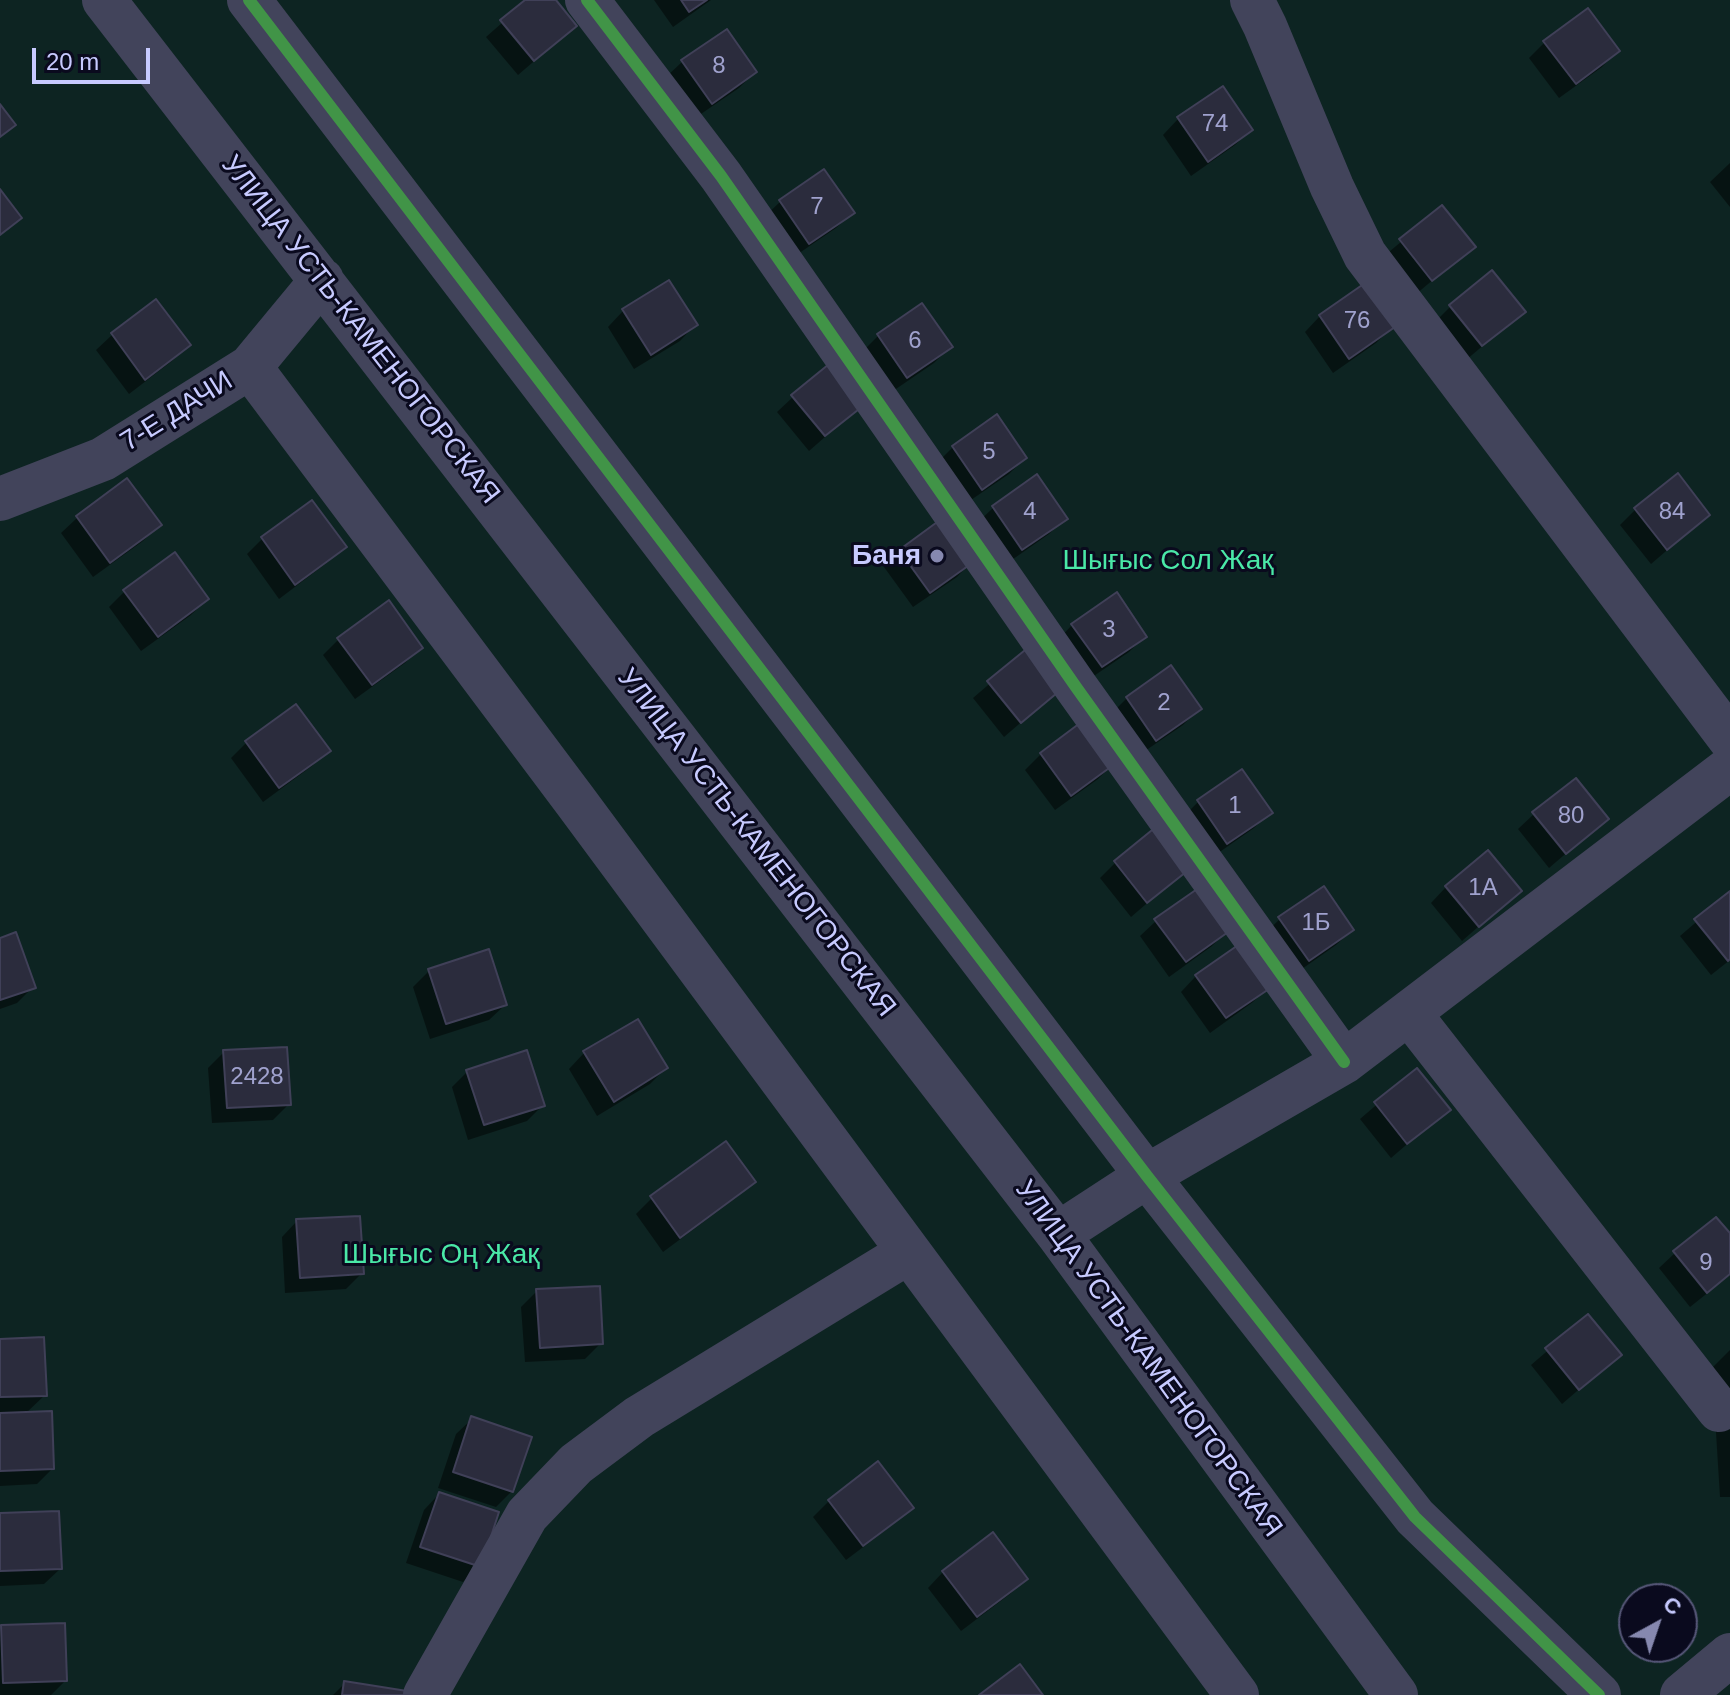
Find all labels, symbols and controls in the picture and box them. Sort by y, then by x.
scale bar [36,32,154,82]
text: 20 m [46,48,99,75]
house number: 8 [712,52,726,80]
house number: 74 [1202,110,1228,138]
street label: УЛИЦА УСТЬ-КАМЕНОГОРСКАЯ [214,149,506,511]
house number: 7 [810,193,824,221]
house number: 76 [1344,307,1370,335]
house number: 6 [908,327,922,355]
street label: 7-Е ДАЧИ [115,364,239,460]
house number: 5 [982,438,996,466]
house number: 4 [1023,498,1037,526]
house number: 84 [1659,498,1685,526]
place label: Баня [852,539,921,573]
park label: Шығыс Сол Жақ [1062,544,1274,578]
marker: Баня [928,547,946,565]
house number: 3 [1102,616,1116,644]
street label: УЛИЦА УСТЬ-КАМЕНОГОРСКАЯ [610,662,902,1024]
house number: 2 [1157,689,1171,717]
house number: 1 [1228,792,1242,820]
house number: 80 [1558,802,1584,830]
house number: 1А [1468,874,1498,902]
house number: 1Б [1301,909,1331,937]
house number: 2428 [230,1063,284,1091]
street label: УЛИЦА УСТЬ-КАМЕНОГОРСКАЯ [1007,1174,1289,1544]
park label: Шығыс Оң Жақ [343,1238,539,1272]
house number: 9 [1699,1249,1713,1277]
north arrow [1618,1583,1698,1663]
text: С [1658,1591,1687,1620]

